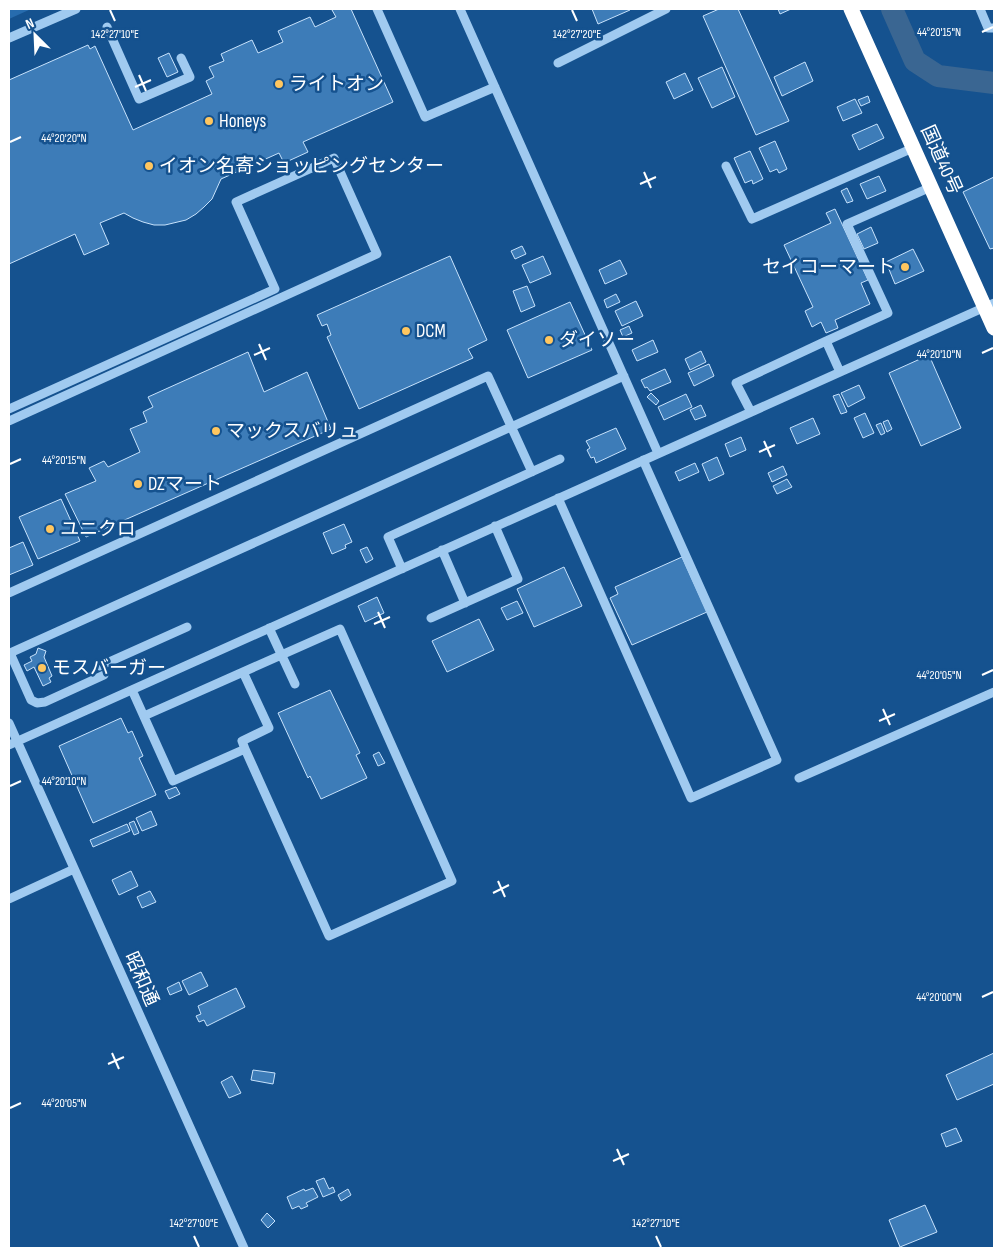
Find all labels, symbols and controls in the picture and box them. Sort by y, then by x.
north arrow [10,10,60,60]
text: N [23,14,37,33]
text: 44°20'15"N [917,25,961,40]
text: 142°27'10"E [91,27,139,42]
text: 142°27'20"E [553,27,601,42]
place label: ライトオン [289,73,384,96]
marker: ライトオン [273,78,285,90]
place label: Honeys [219,110,267,133]
marker: Honeys [203,115,215,127]
street label: 国道40号 [916,122,966,198]
text: 44°20'20"N [41,131,87,146]
place label: イオン名寄ショッピングセンター [159,155,444,178]
marker: イオン名寄ショッピングセンター [143,160,155,172]
place label: セイコーマート [762,256,895,279]
marker: セイコーマート [899,261,911,273]
place label: DCM [416,320,446,343]
marker: DCM [400,325,412,337]
place label: ダイソー [559,329,635,352]
marker: ダイソー [543,334,555,346]
text: 44°20'10"N [917,347,961,362]
place label: マックスバリュ [226,420,358,443]
marker: マックスバリュ [210,425,222,437]
text: 44°20'15"N [42,453,86,468]
place label: DZマート [148,473,222,496]
marker: DZマート [132,478,144,490]
place label: ユニクロ [60,518,136,541]
marker: ユニクロ [44,523,56,535]
place label: モスバーガー [52,657,166,680]
marker: モスバーガー [36,662,48,674]
text: 44°20'05"N [916,668,962,683]
text: 44°20'10"N [42,774,86,789]
street label: 昭和通 [119,948,163,1010]
text: 44°20'00"N [916,990,962,1005]
text: 44°20'05"N [41,1096,87,1111]
text: 142°27'00"E [170,1216,219,1231]
text: 142°27'10"E [632,1216,680,1231]

